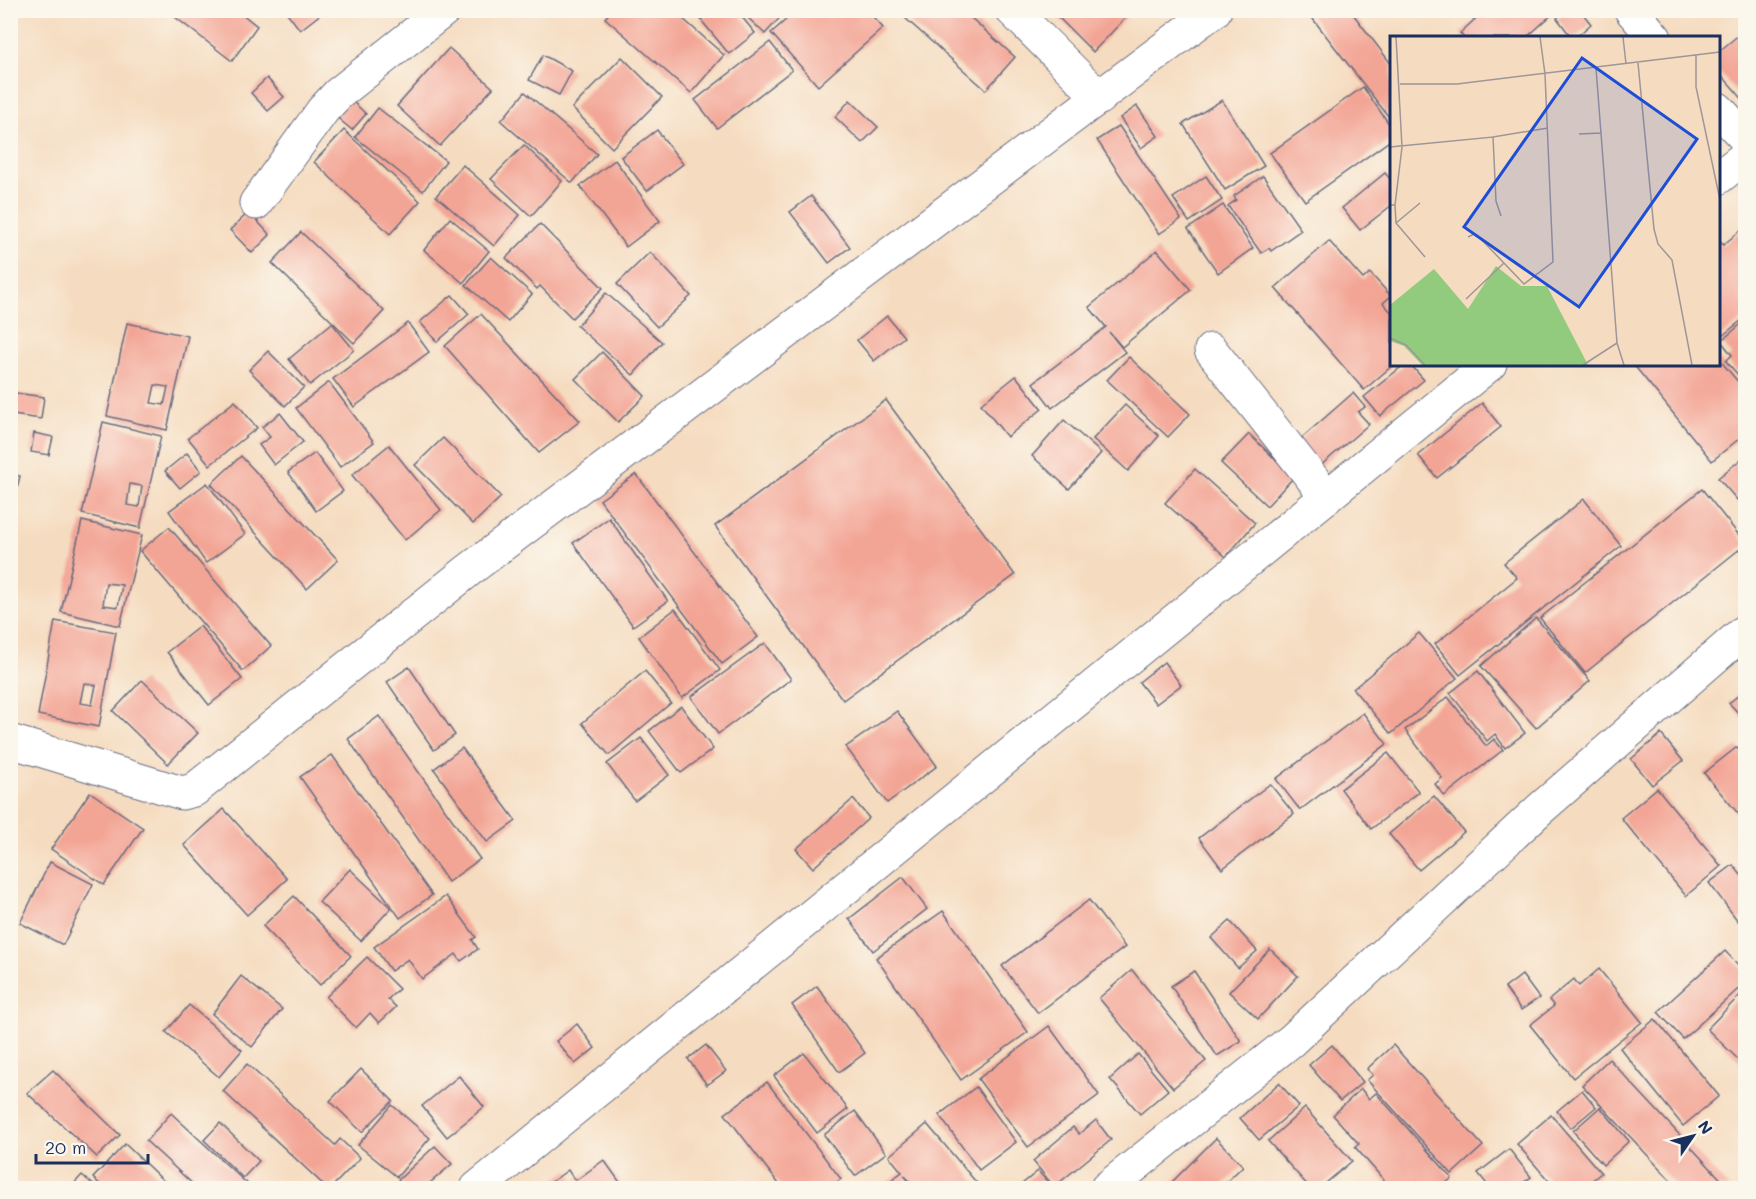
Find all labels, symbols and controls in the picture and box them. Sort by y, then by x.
inset map [1390,36,1720,366]
north arrow [1663,1106,1723,1166]
text: N [1694,1116,1718,1138]
scale bar [36,1127,148,1165]
text: 20 m [45,1135,86,1159]

